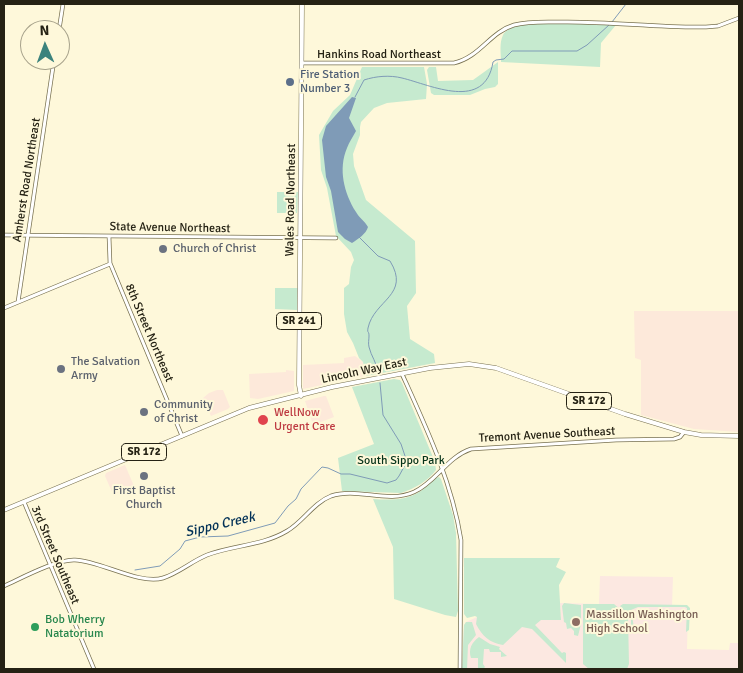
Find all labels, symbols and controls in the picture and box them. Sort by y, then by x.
north arrow [20,20,70,70]
text: N [39,22,50,39]
street label: Hankins Road Northeast [317,48,441,62]
place label: Fire Station Number 3 [300,68,359,96]
marker: Fire Station Number 3 [284,76,296,88]
street label: Amherst Road Northeast [10,117,44,243]
street label: Wales Road Northeast [283,143,299,257]
street label: State Avenue Northeast [109,220,231,236]
place label: Church of Christ [173,242,256,256]
marker: Church of Christ [157,243,169,255]
street label: 8th Street Northeast [122,282,176,384]
road number: SR 241 [276,312,322,330]
place label: The Salvation Army [71,355,140,383]
street label: Lincoln Way East [320,355,408,387]
marker: The Salvation Army [55,363,67,375]
road number: SR 172 [566,392,612,410]
place label: Community of Christ [154,398,213,426]
marker: Community of Christ [138,406,150,418]
place label: WellNow Urgent Care [274,406,336,434]
marker: WellNow Urgent Care [256,413,270,427]
street label: Tremont Avenue Southeast [478,424,616,446]
road number: SR 172 [122,444,166,461]
park label: South Sippo Park [357,454,445,468]
marker: First Baptist Church [138,470,150,482]
place label: First Baptist Church [113,484,175,512]
street label: 3rd Street Southeast [28,504,82,606]
water label: Sippo Creek [183,509,257,541]
place label: Massillon Washington High School [586,608,698,636]
place label: Bob Wherry Natatorium [45,613,105,641]
marker: Massillon Washington High School [570,616,582,628]
marker: Bob Wherry Natatorium [29,621,41,633]

